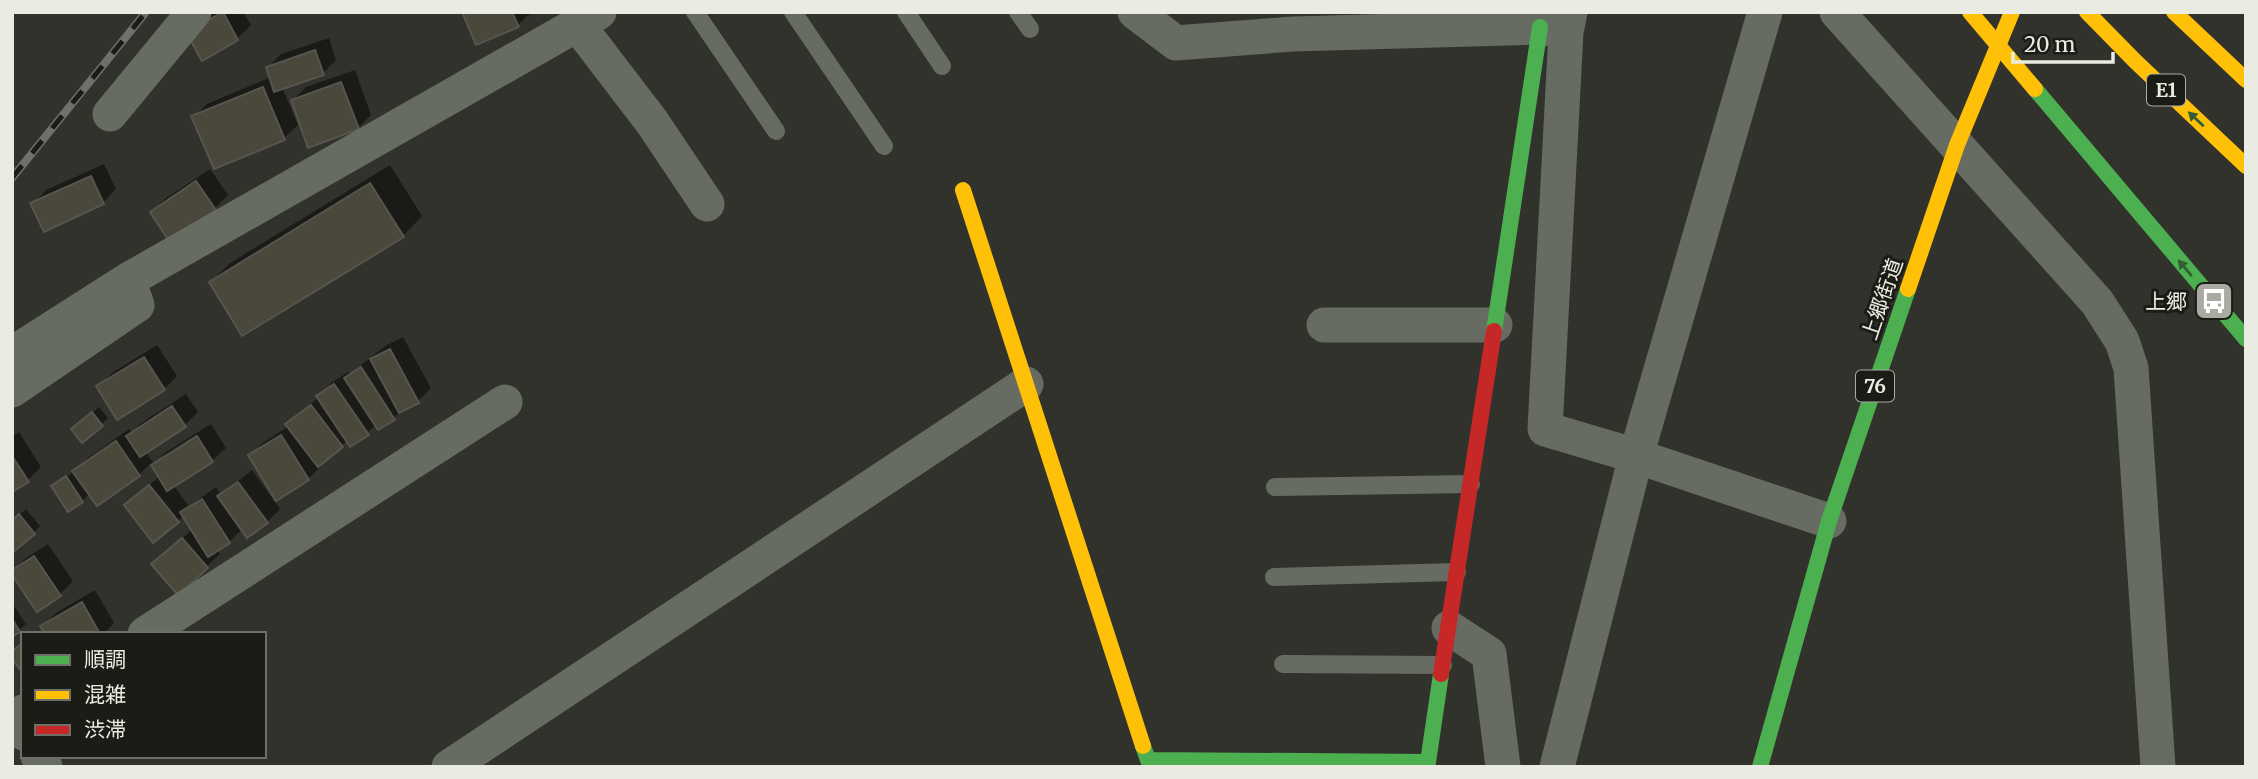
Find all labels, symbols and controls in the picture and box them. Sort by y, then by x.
scale bar [2013,21,2113,65]
text: 20 m [2024,31,2076,58]
road number: E1 [2147,74,2185,106]
one-way arrow [2188,111,2205,127]
street label: 上郷街道 [1856,255,1908,343]
one-way arrow [2178,260,2193,278]
bus stop icon: 上郷 [2193,280,2235,322]
place label: 上郷 [2145,288,2187,315]
road number: 76 [1856,370,1894,402]
legend [21,632,266,758]
text: 順調 [84,646,126,673]
text: 混雑 [84,681,126,708]
text: 渋滞 [84,716,126,743]

